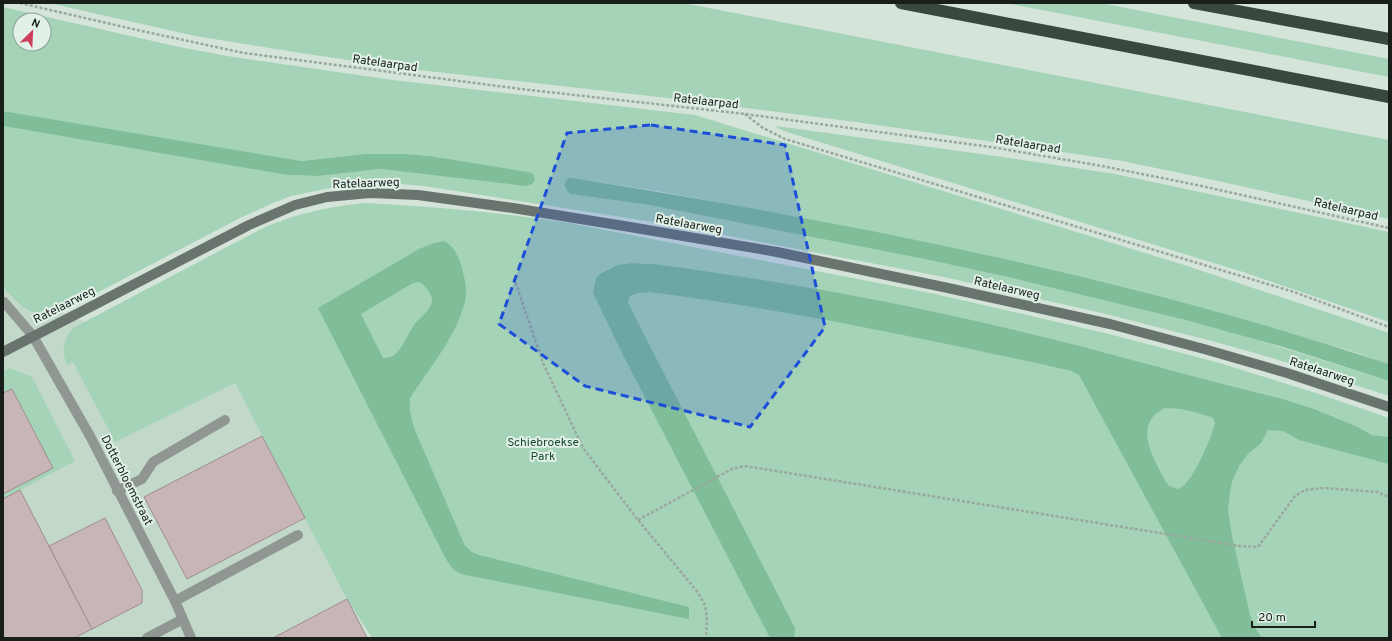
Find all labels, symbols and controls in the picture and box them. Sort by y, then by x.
north arrow [12,12,52,52]
text: N [29,16,42,32]
street label: Ratelaarpad [351,52,418,76]
street label: Ratelaarpad [672,91,739,113]
street label: Ratelaarpad [994,132,1062,158]
street label: Ratelaarweg [332,175,400,193]
street label: Ratelaarpad [1312,195,1380,225]
street label: Ratelaarweg [654,211,723,239]
street label: Ratelaarweg [972,274,1041,304]
street label: Ratelaarweg [31,283,98,328]
street label: Ratelaarweg [1287,354,1356,390]
street label: Dotterbloemstraat [96,433,156,528]
park label: Schiebroekse Park [507,435,579,465]
scale bar [1252,603,1315,629]
text: 20 m [1258,610,1286,626]

